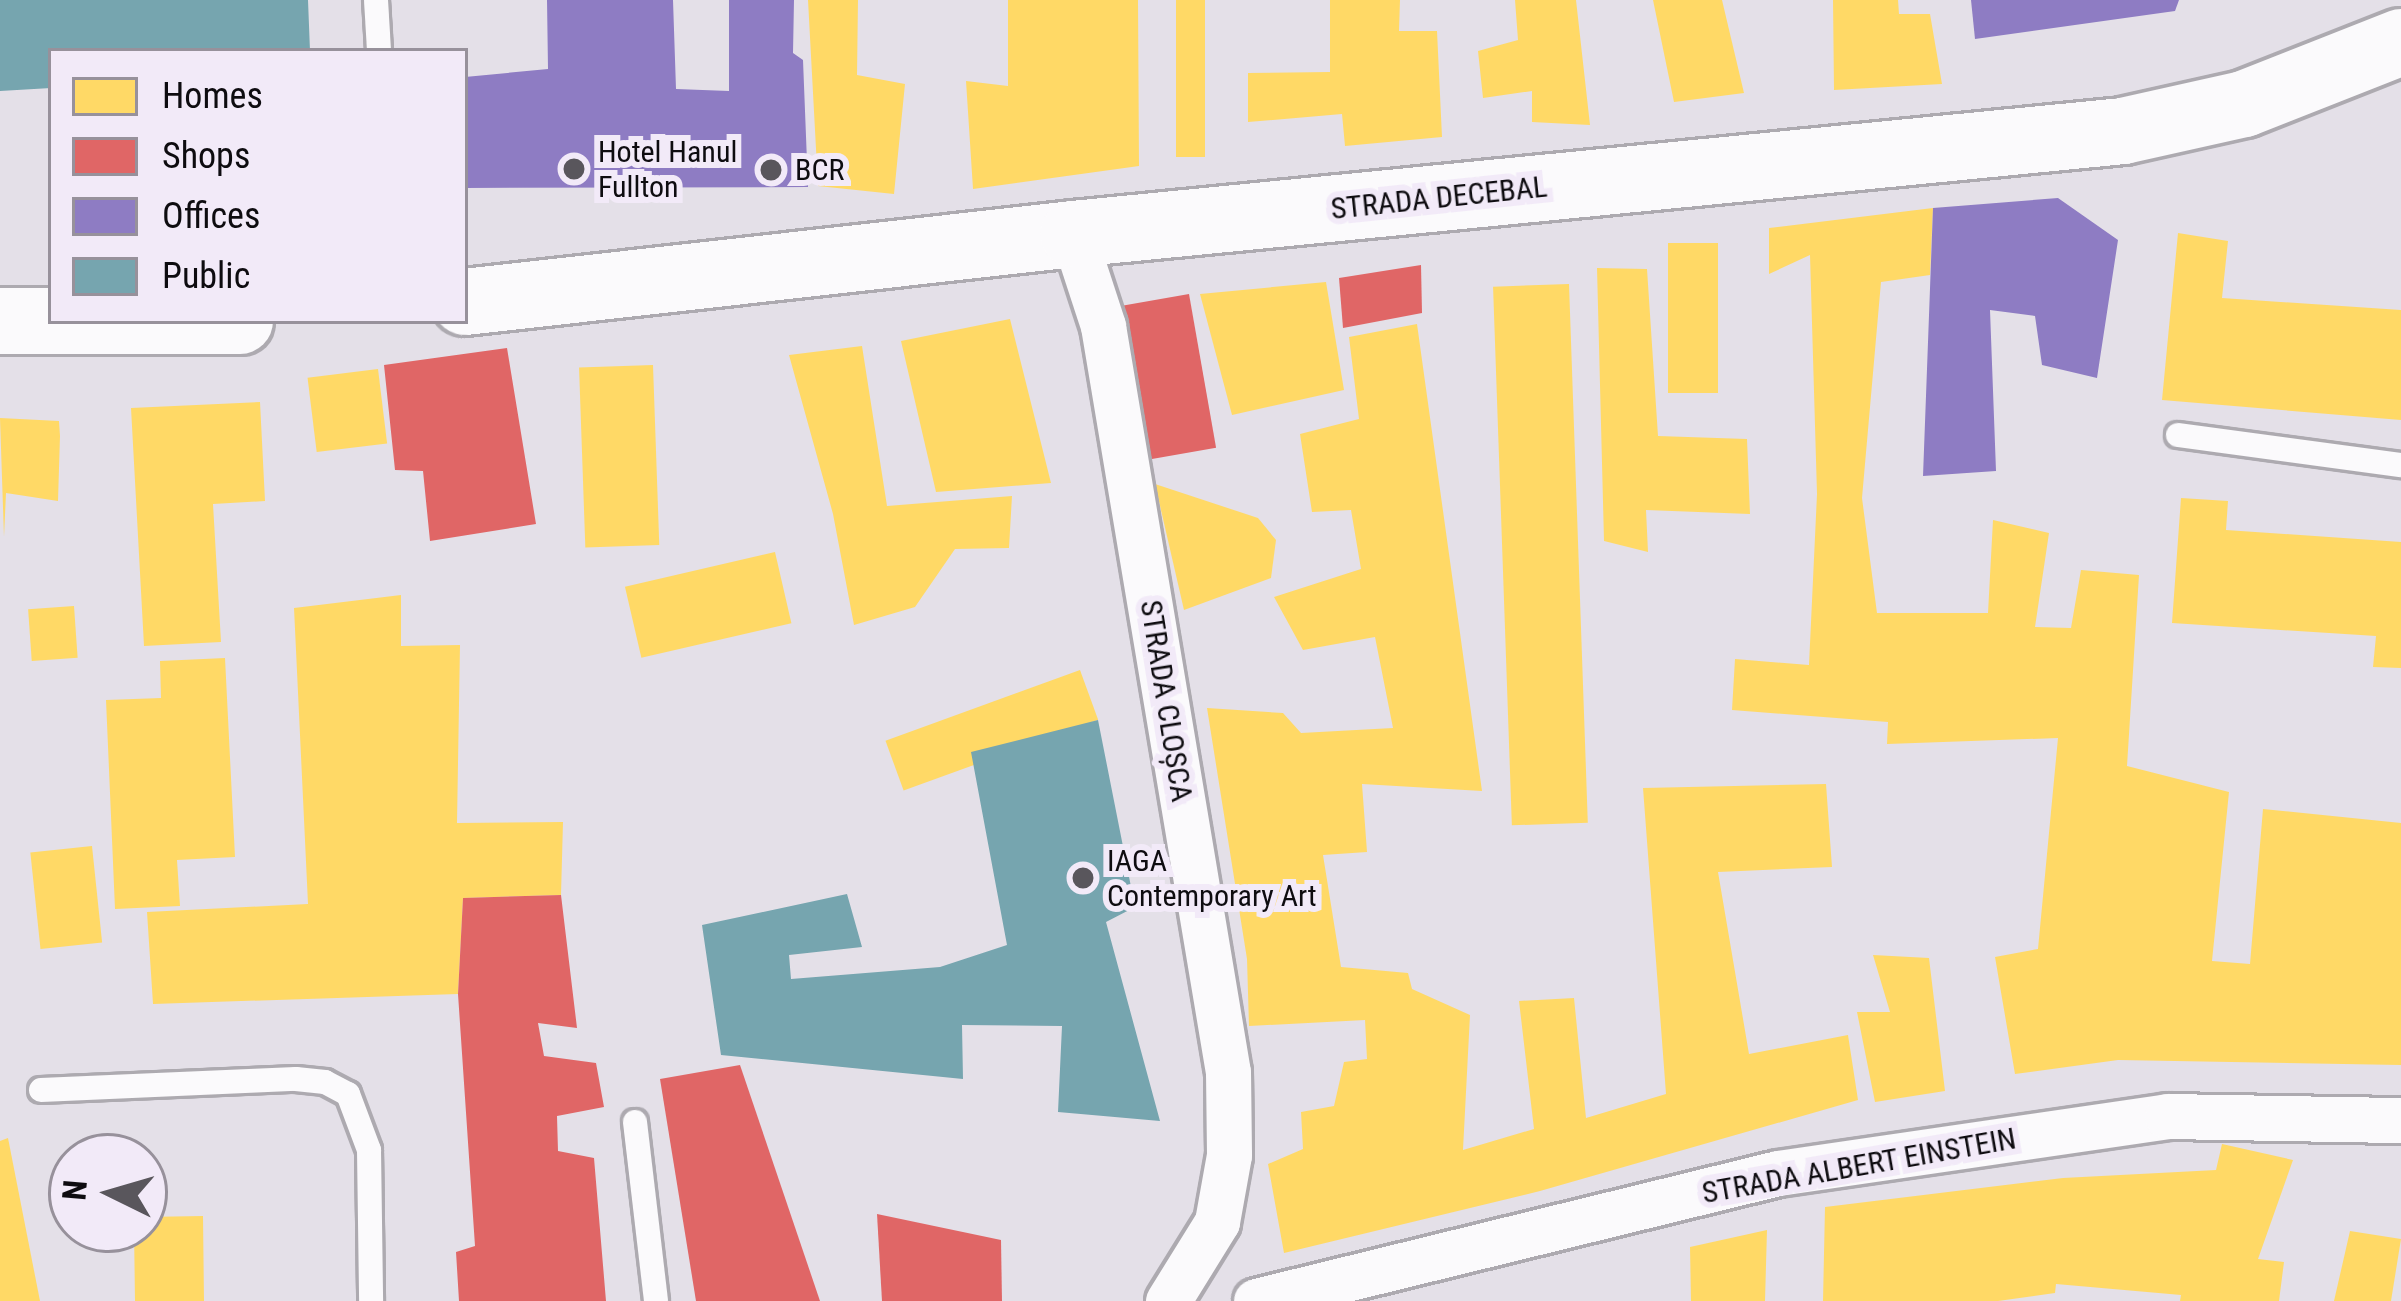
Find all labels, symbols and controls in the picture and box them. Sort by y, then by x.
legend [48,48,468,324]
text: Homes [162,75,263,117]
place label: Hotel Hanul Fullton [598,134,737,204]
text: Shops [162,135,250,177]
place label: BCR [795,152,844,188]
marker: Hotel Hanul Fullton [561,156,587,182]
marker: BCR [758,157,784,183]
street label: STRADA DECEBAL [1329,169,1549,227]
text: Offices [162,195,260,237]
text: Public [162,255,250,297]
street label: STRADA CLOȘCA [1132,598,1200,804]
place label: IAGA Contemporary Art [1107,843,1317,914]
marker: IAGA Contemporary Art [1070,865,1096,891]
street label: STRADA ALBERT EINSTEIN [1699,1121,2019,1211]
north arrow [48,1133,168,1253]
text: N [54,1178,95,1202]

